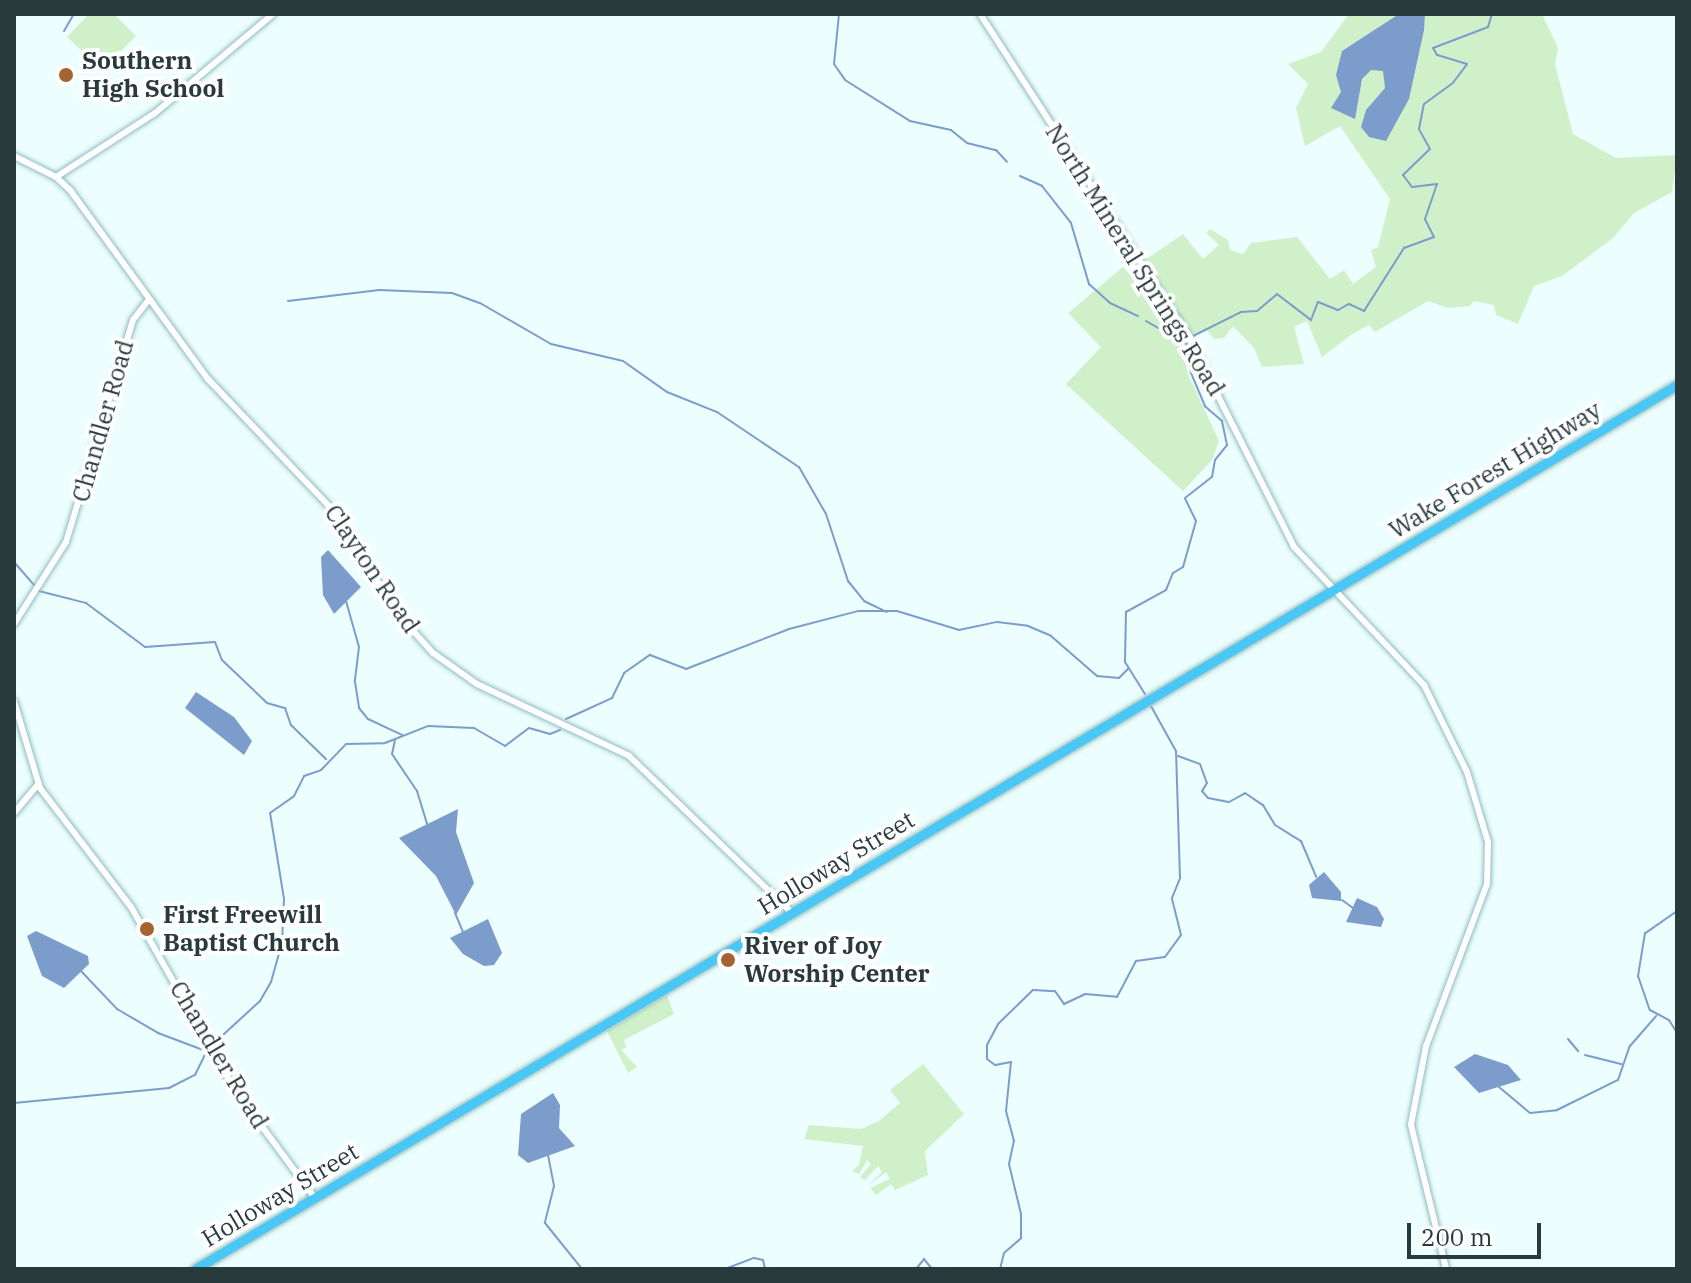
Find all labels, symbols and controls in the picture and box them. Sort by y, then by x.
place label: Southern High School [82,47,224,103]
marker: Southern High School [57,66,75,84]
street label: North Mineral Springs Road [1039,119,1231,401]
street label: Chandler Road [66,337,140,505]
street label: Wake Forest Highway [1384,395,1606,545]
street label: Clayton Road [319,499,425,639]
street label: Holloway Street [753,805,919,921]
place label: First Freewill Baptist Church [163,901,340,957]
marker: First Freewill Baptist Church [138,920,156,938]
place label: River of Joy Worship Center [744,932,930,988]
marker: River of Joy Worship Center [719,951,737,969]
street label: Chandler Road [164,976,274,1134]
street label: Holloway Street [197,1137,363,1253]
scale bar [1411,1207,1545,1257]
text: 200 m [1421,1221,1493,1253]

